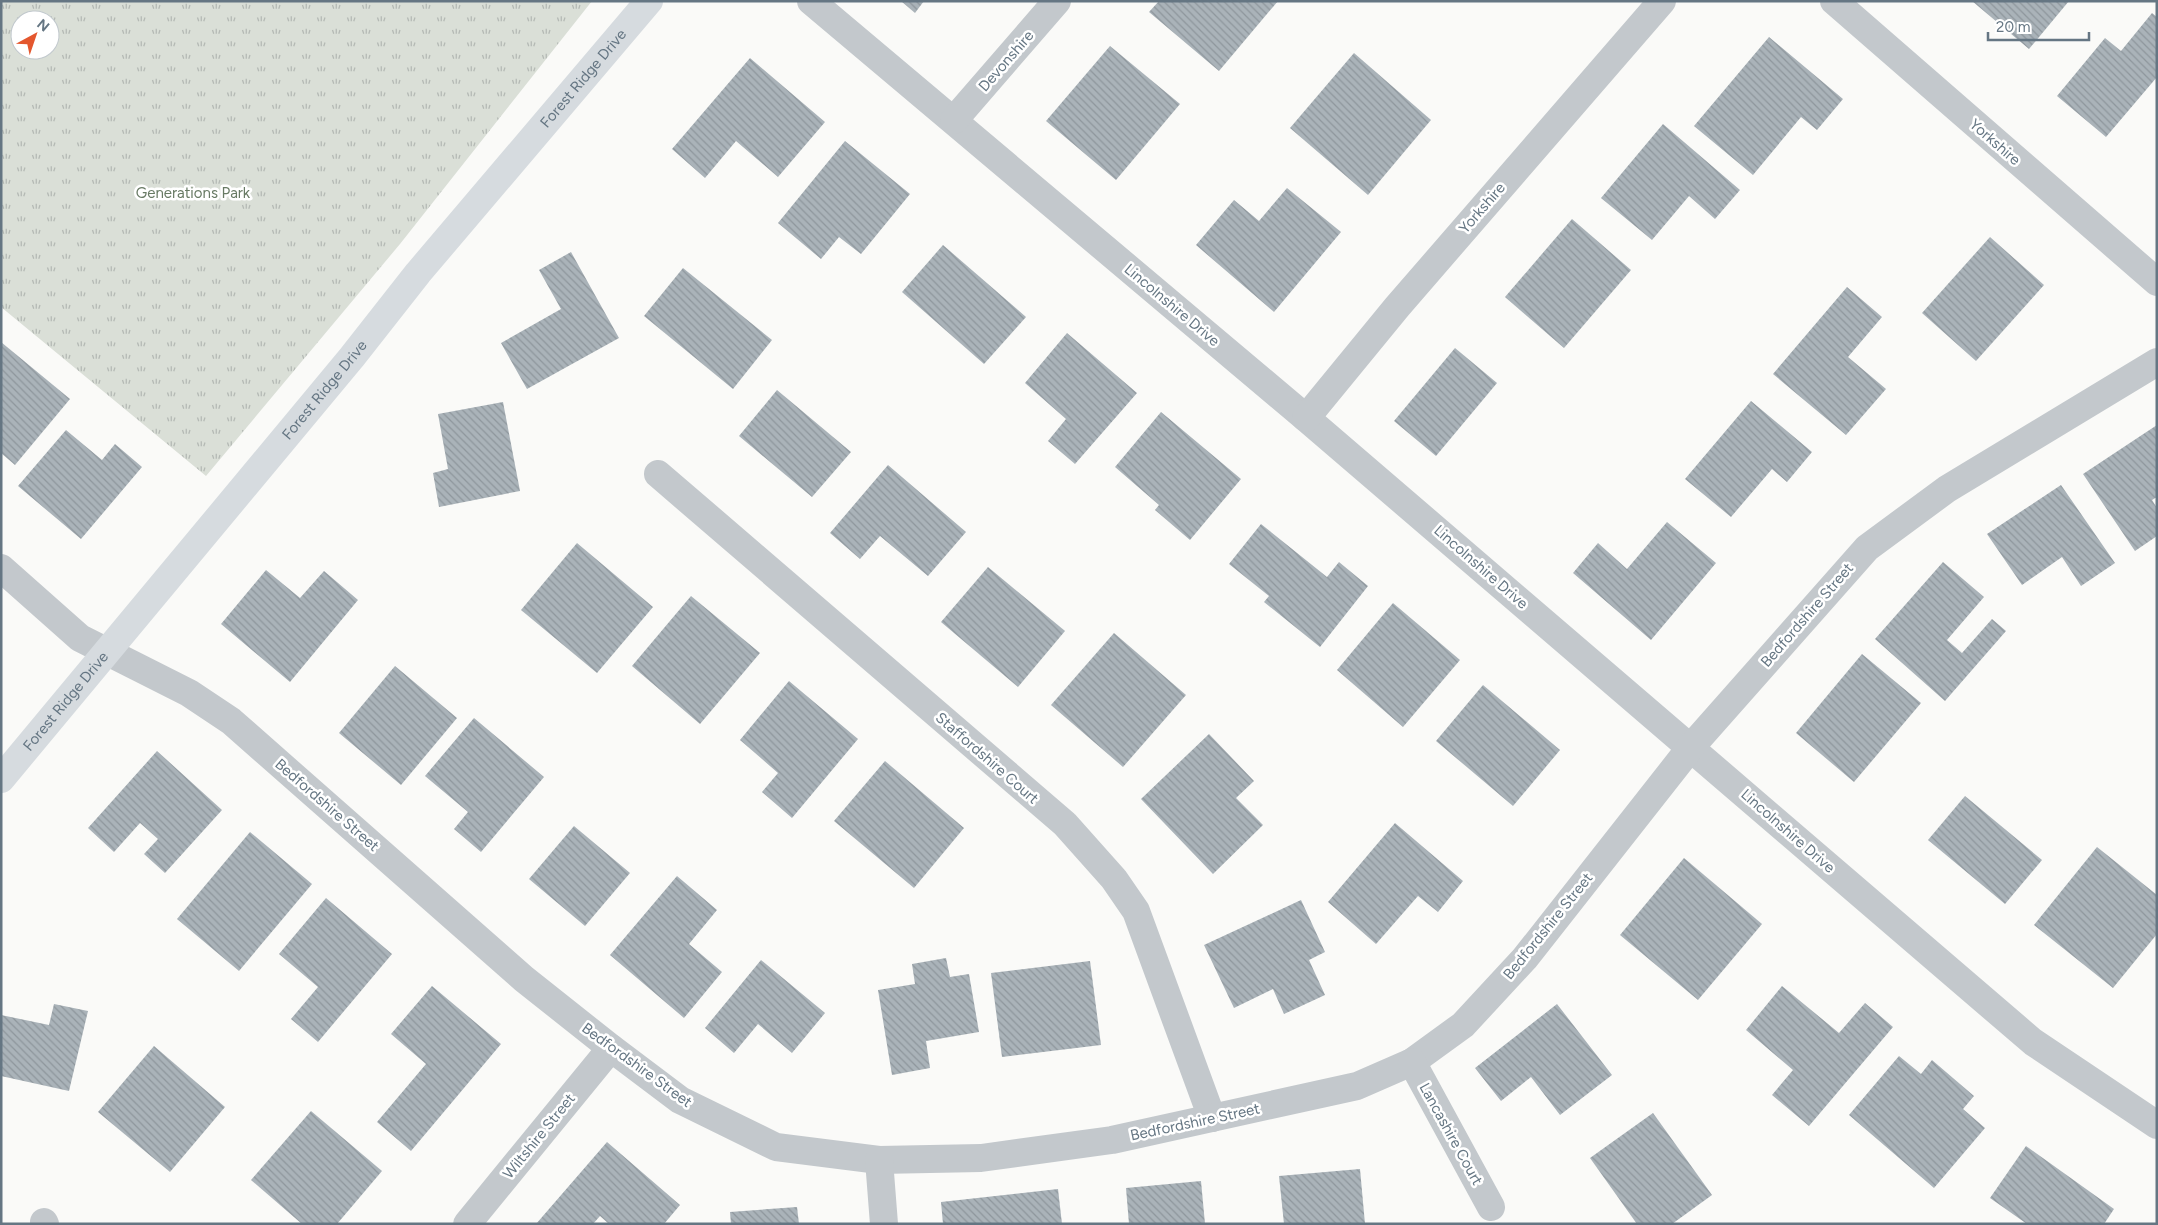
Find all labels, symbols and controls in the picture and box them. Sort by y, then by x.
north arrow [10,10,60,60]
scale bar [1988,10,2089,42]
text: N [33,15,53,35]
text: 20 m [1996,18,2030,36]
street label: Forest Ridge Drive [536,26,630,131]
street label: Devonshire [975,27,1037,95]
street label: Yorkshire [1966,115,2024,169]
street label: Yorkshire [1455,179,1509,237]
park label: Generations Park [136,184,251,202]
street label: Lincolnshire Drive [1121,260,1223,350]
street label: Forest Ridge Drive [278,337,371,443]
street label: Lincolnshire Drive [1430,521,1532,613]
street label: Bedfordshire Street [1757,559,1857,671]
street label: Forest Ridge Drive [19,648,112,755]
street label: Staffordshire Court [932,708,1042,808]
street label: Bedfordshire Street [271,755,383,855]
street label: Lincolnshire Drive [1737,785,1839,877]
street label: Bedfordshire Street [1499,869,1597,983]
street label: Bedfordshire Street [578,1019,696,1111]
street label: Lancashire Court [1415,1080,1487,1189]
street label: Wiltshire Street [499,1089,579,1182]
street label: Bedfordshire Street [1129,1099,1262,1145]

